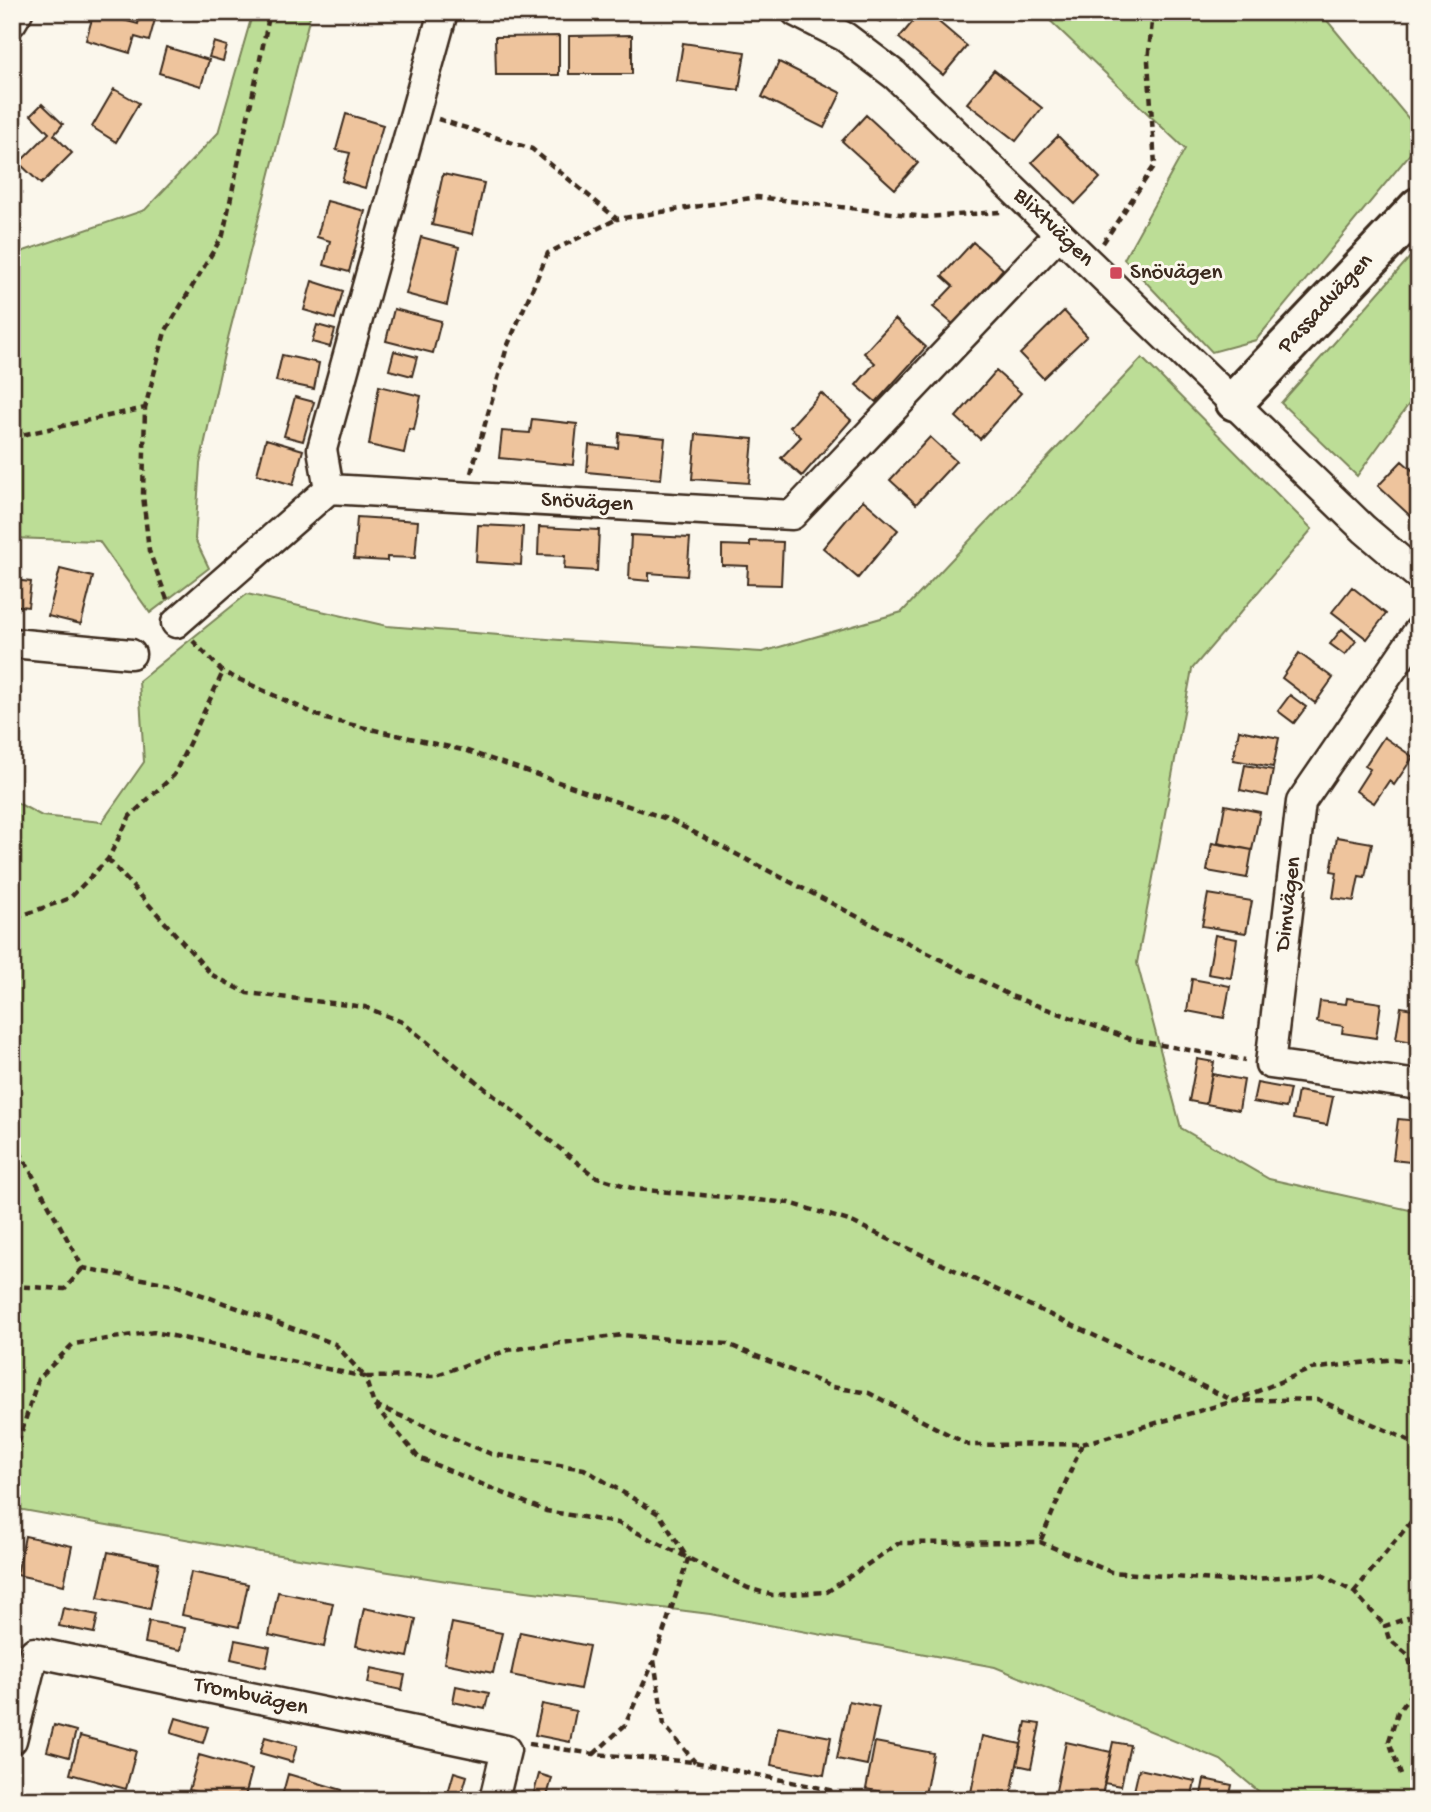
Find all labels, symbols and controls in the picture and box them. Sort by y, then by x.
street label: Blixtvägen [1006,182,1099,273]
street label: Passadvägen [1272,248,1379,361]
place label: Snövägen [1130,260,1222,287]
marker: Snövägen [1108,265,1124,281]
street label: Snövägen [540,487,634,519]
street label: Dimvägen [1270,855,1308,955]
street label: Trombvägen [189,1671,311,1722]

